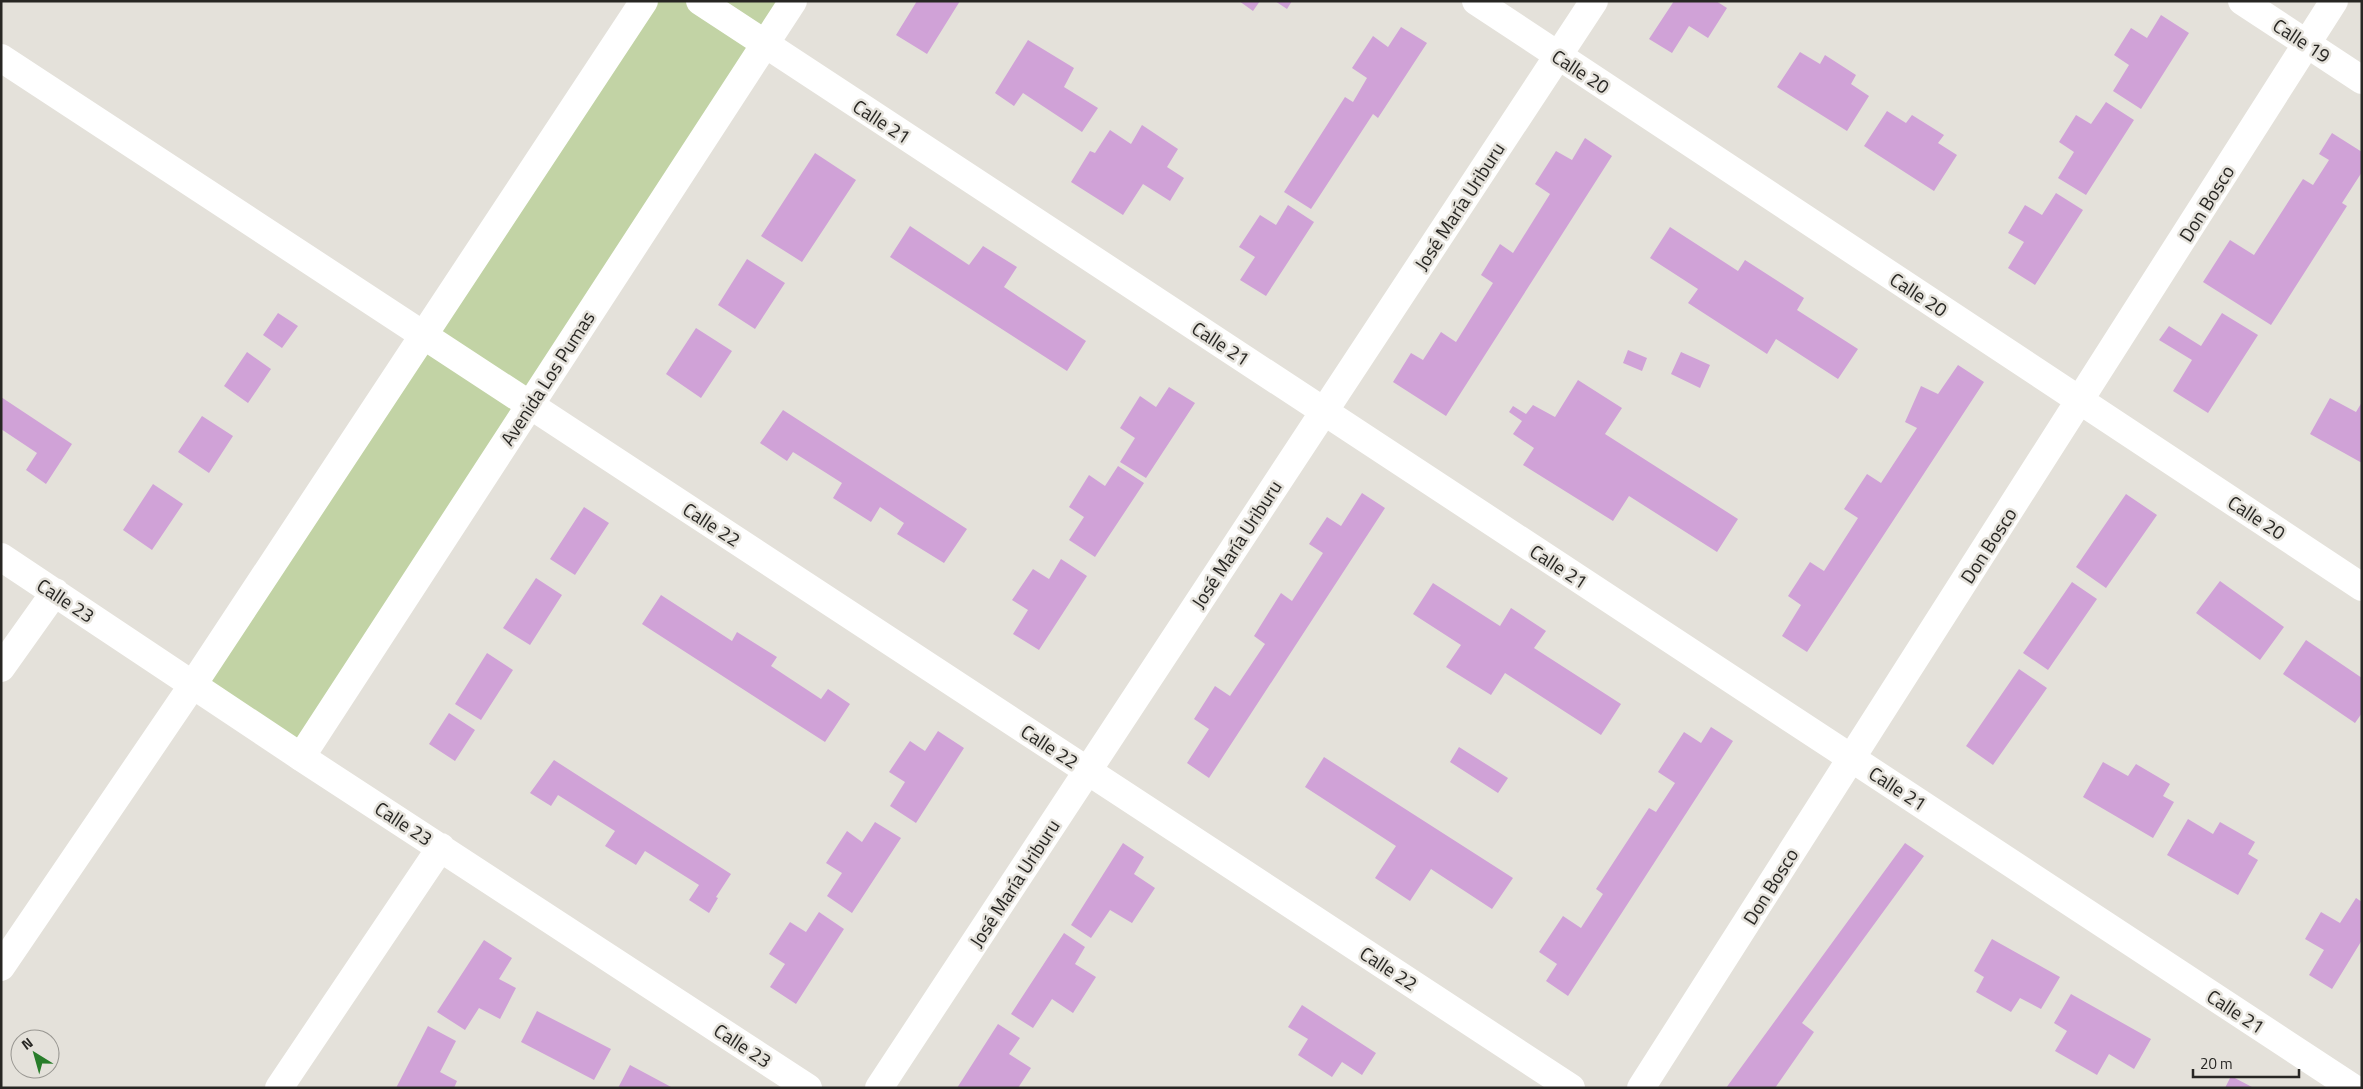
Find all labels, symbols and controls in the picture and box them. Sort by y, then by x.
street label: Calle 19 [2267,10,2337,70]
street label: Calle 20 [1546,41,1616,101]
street label: Calle 21 [847,91,917,151]
street label: José María Uriburu [1407,136,1511,276]
street label: Don Bosco [2171,159,2241,247]
street label: Calle 20 [1884,264,1954,324]
street label: Avenida Los Pumas [493,305,602,451]
street label: Calle 21 [1186,313,1256,373]
street label: José María Uriburu [1184,474,1288,614]
street label: Calle 20 [2222,487,2292,547]
street label: Calle 22 [677,494,747,554]
street label: Don Bosco [1953,501,2023,589]
street label: Calle 21 [1524,536,1594,596]
street label: Calle 23 [31,570,101,630]
street label: Calle 22 [1015,716,1085,776]
street label: Calle 21 [1863,758,1933,818]
street label: Calle 23 [369,793,439,853]
street label: José María Uriburu [962,813,1066,953]
street label: Don Bosco [1735,842,1805,930]
street label: Calle 22 [1354,938,1424,998]
street label: Calle 21 [2201,981,2271,1041]
street label: Calle 23 [708,1015,778,1075]
north arrow [10,1029,60,1079]
text: N [17,1032,37,1055]
scale bar [2193,1046,2299,1078]
text: 20 m [2200,1052,2233,1075]

